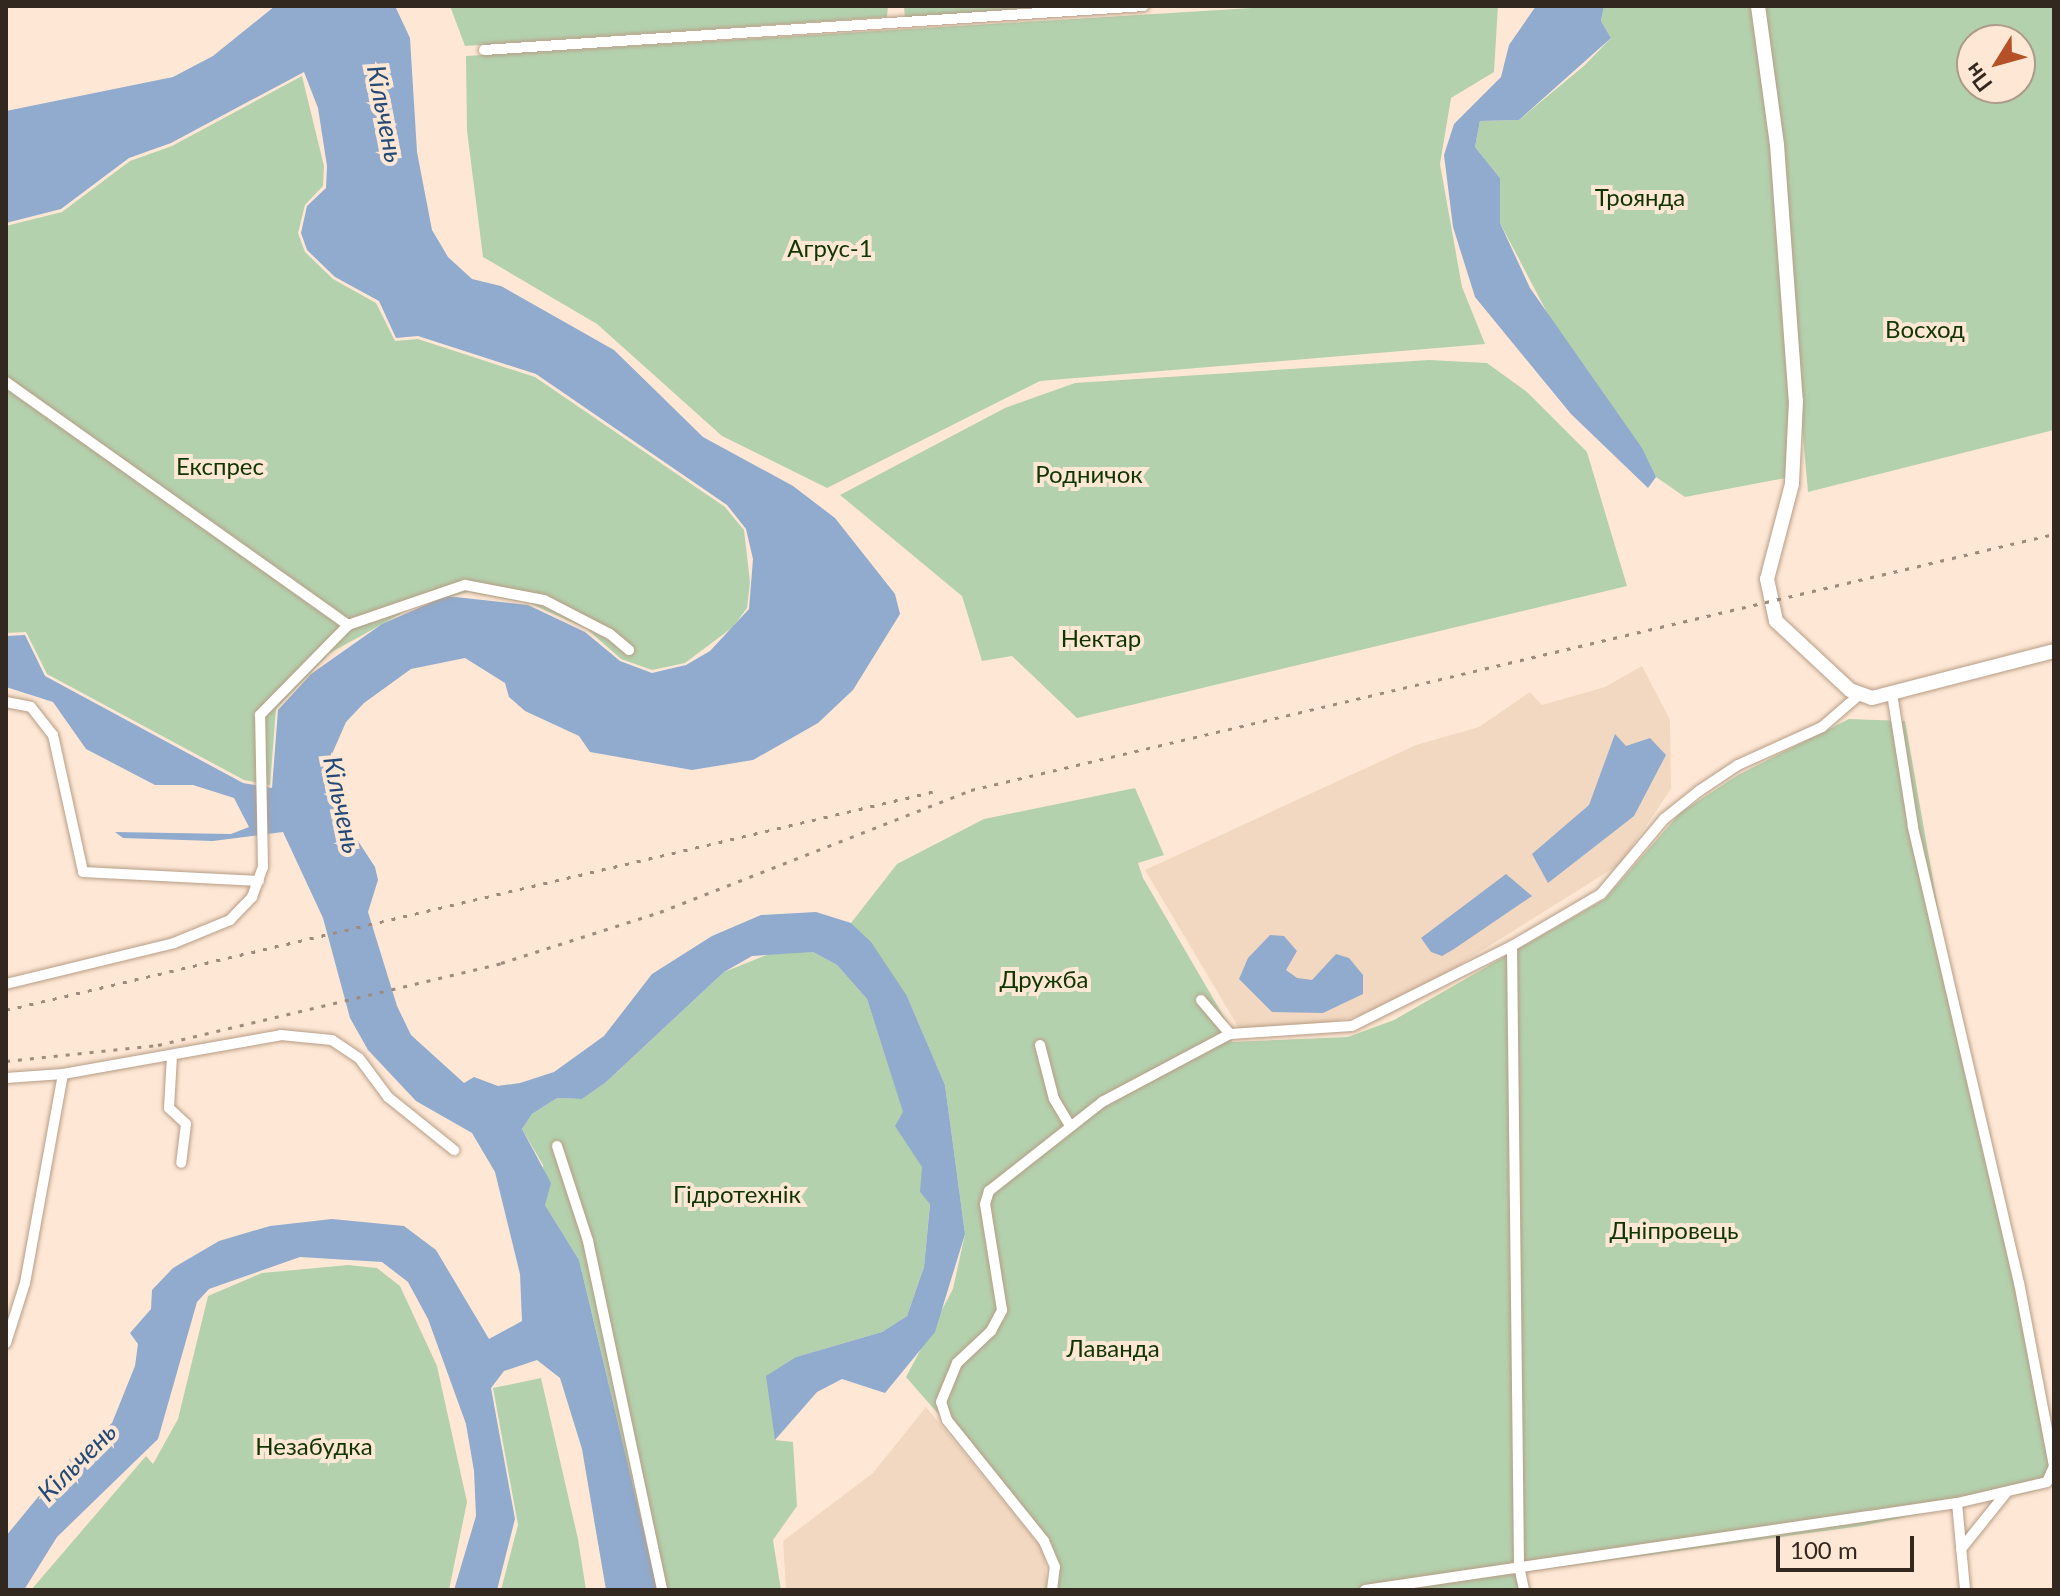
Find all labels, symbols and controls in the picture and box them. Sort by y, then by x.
north arrow [1956,24,2036,104]
text: Пн [1959,58,1997,97]
water label: Кільчень [360,63,410,165]
park label: Троянда [1595,183,1685,211]
park label: Агрус-1 [787,234,873,262]
park label: Восход [1885,315,1965,343]
park label: Експрес [176,452,264,480]
park label: Родничок [1035,460,1143,488]
park label: Нектар [1061,624,1141,652]
water label: Кільчень [316,754,368,856]
park label: Дружба [1000,965,1088,993]
park label: Гідротехнік [673,1180,801,1208]
park label: Дніпровець [1609,1216,1739,1244]
park label: Лаванда [1066,1334,1160,1362]
water label: Кільчень [31,1416,123,1508]
park label: Незабудка [255,1432,373,1460]
scale bar [1780,1520,1918,1570]
text: 100 m [1790,1535,1858,1564]

